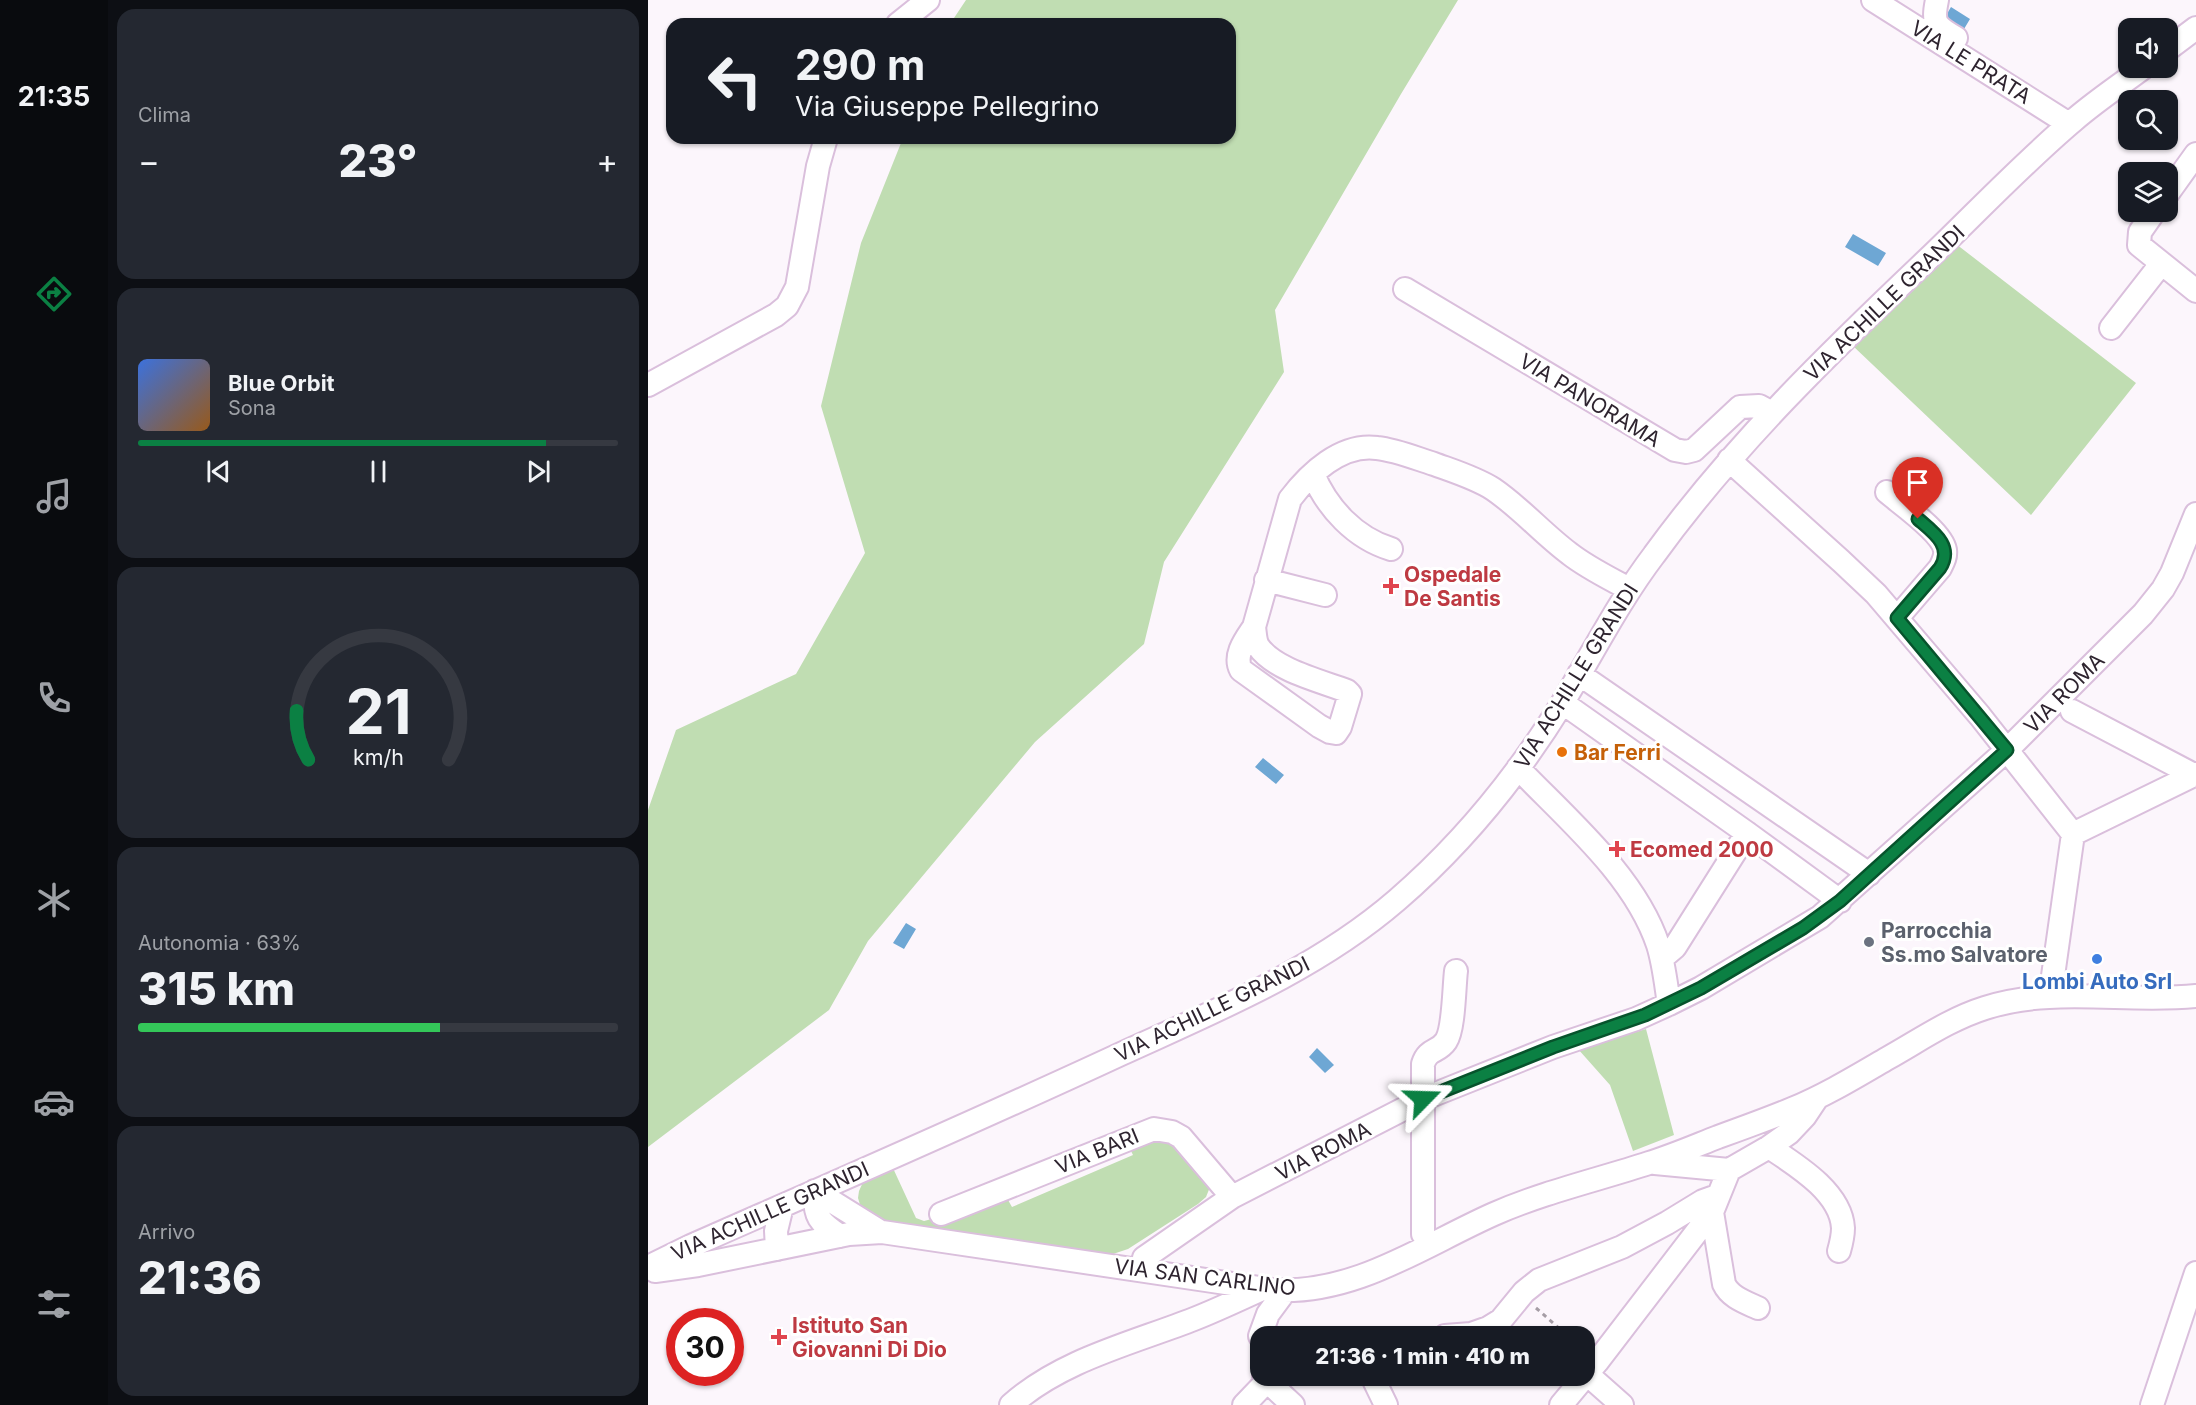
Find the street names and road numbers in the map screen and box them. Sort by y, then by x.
street label: VIA LE PRATA [1906,15,2036,109]
street label: VIA ACHILLE GRANDI [1799,220,1969,386]
street label: VIA PANORAMA [1515,348,1665,452]
street label: VIA ACHILLE GRANDI [1509,579,1643,773]
street label: VIA ROMA [2019,648,2109,738]
street label: VIA ACHILLE GRANDI [1111,951,1313,1067]
street label: VIA ROMA [1271,1116,1375,1186]
street label: VIA BARI [1052,1123,1142,1179]
street label: VIA ACHILLE GRANDI [667,1156,873,1266]
street label: VIA SAN CARLINO [1113,1253,1297,1301]

